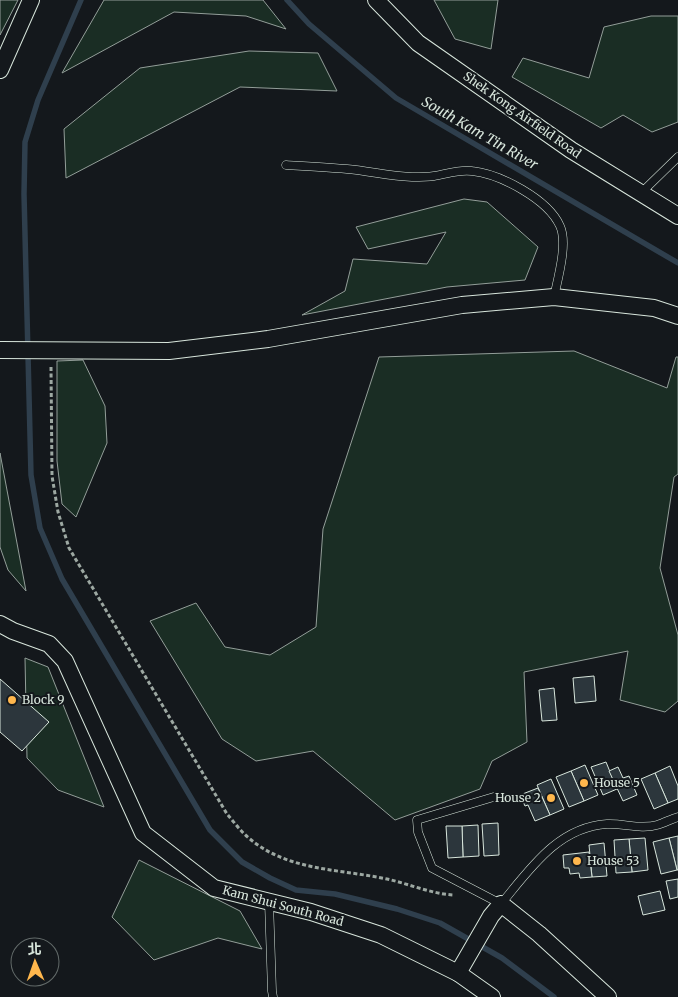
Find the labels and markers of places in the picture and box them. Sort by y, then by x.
place label: Block 9 [22,692,65,707]
marker: Block 9 [6,694,18,706]
place label: House 5 [594,775,640,790]
marker: House 5 [578,777,590,789]
place label: House 2 [495,790,541,805]
marker: House 2 [545,792,557,804]
place label: House 53 [587,853,639,868]
marker: House 53 [571,855,583,867]

